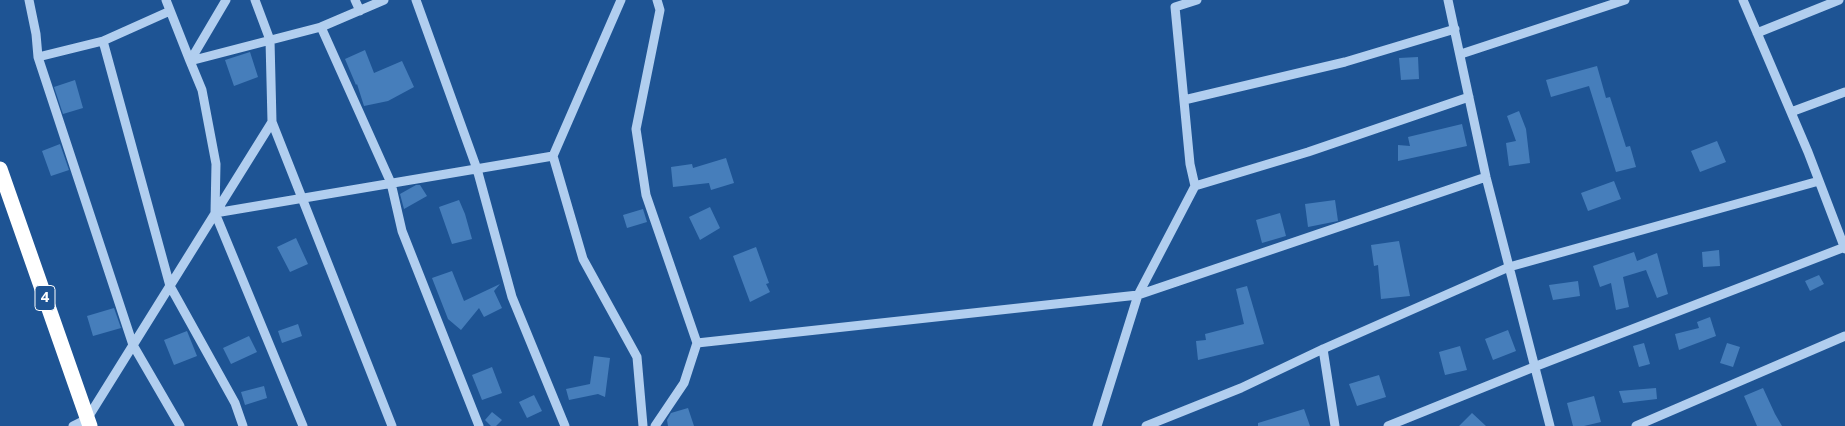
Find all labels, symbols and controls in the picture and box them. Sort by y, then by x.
road number: 4 [35,286,55,310]

